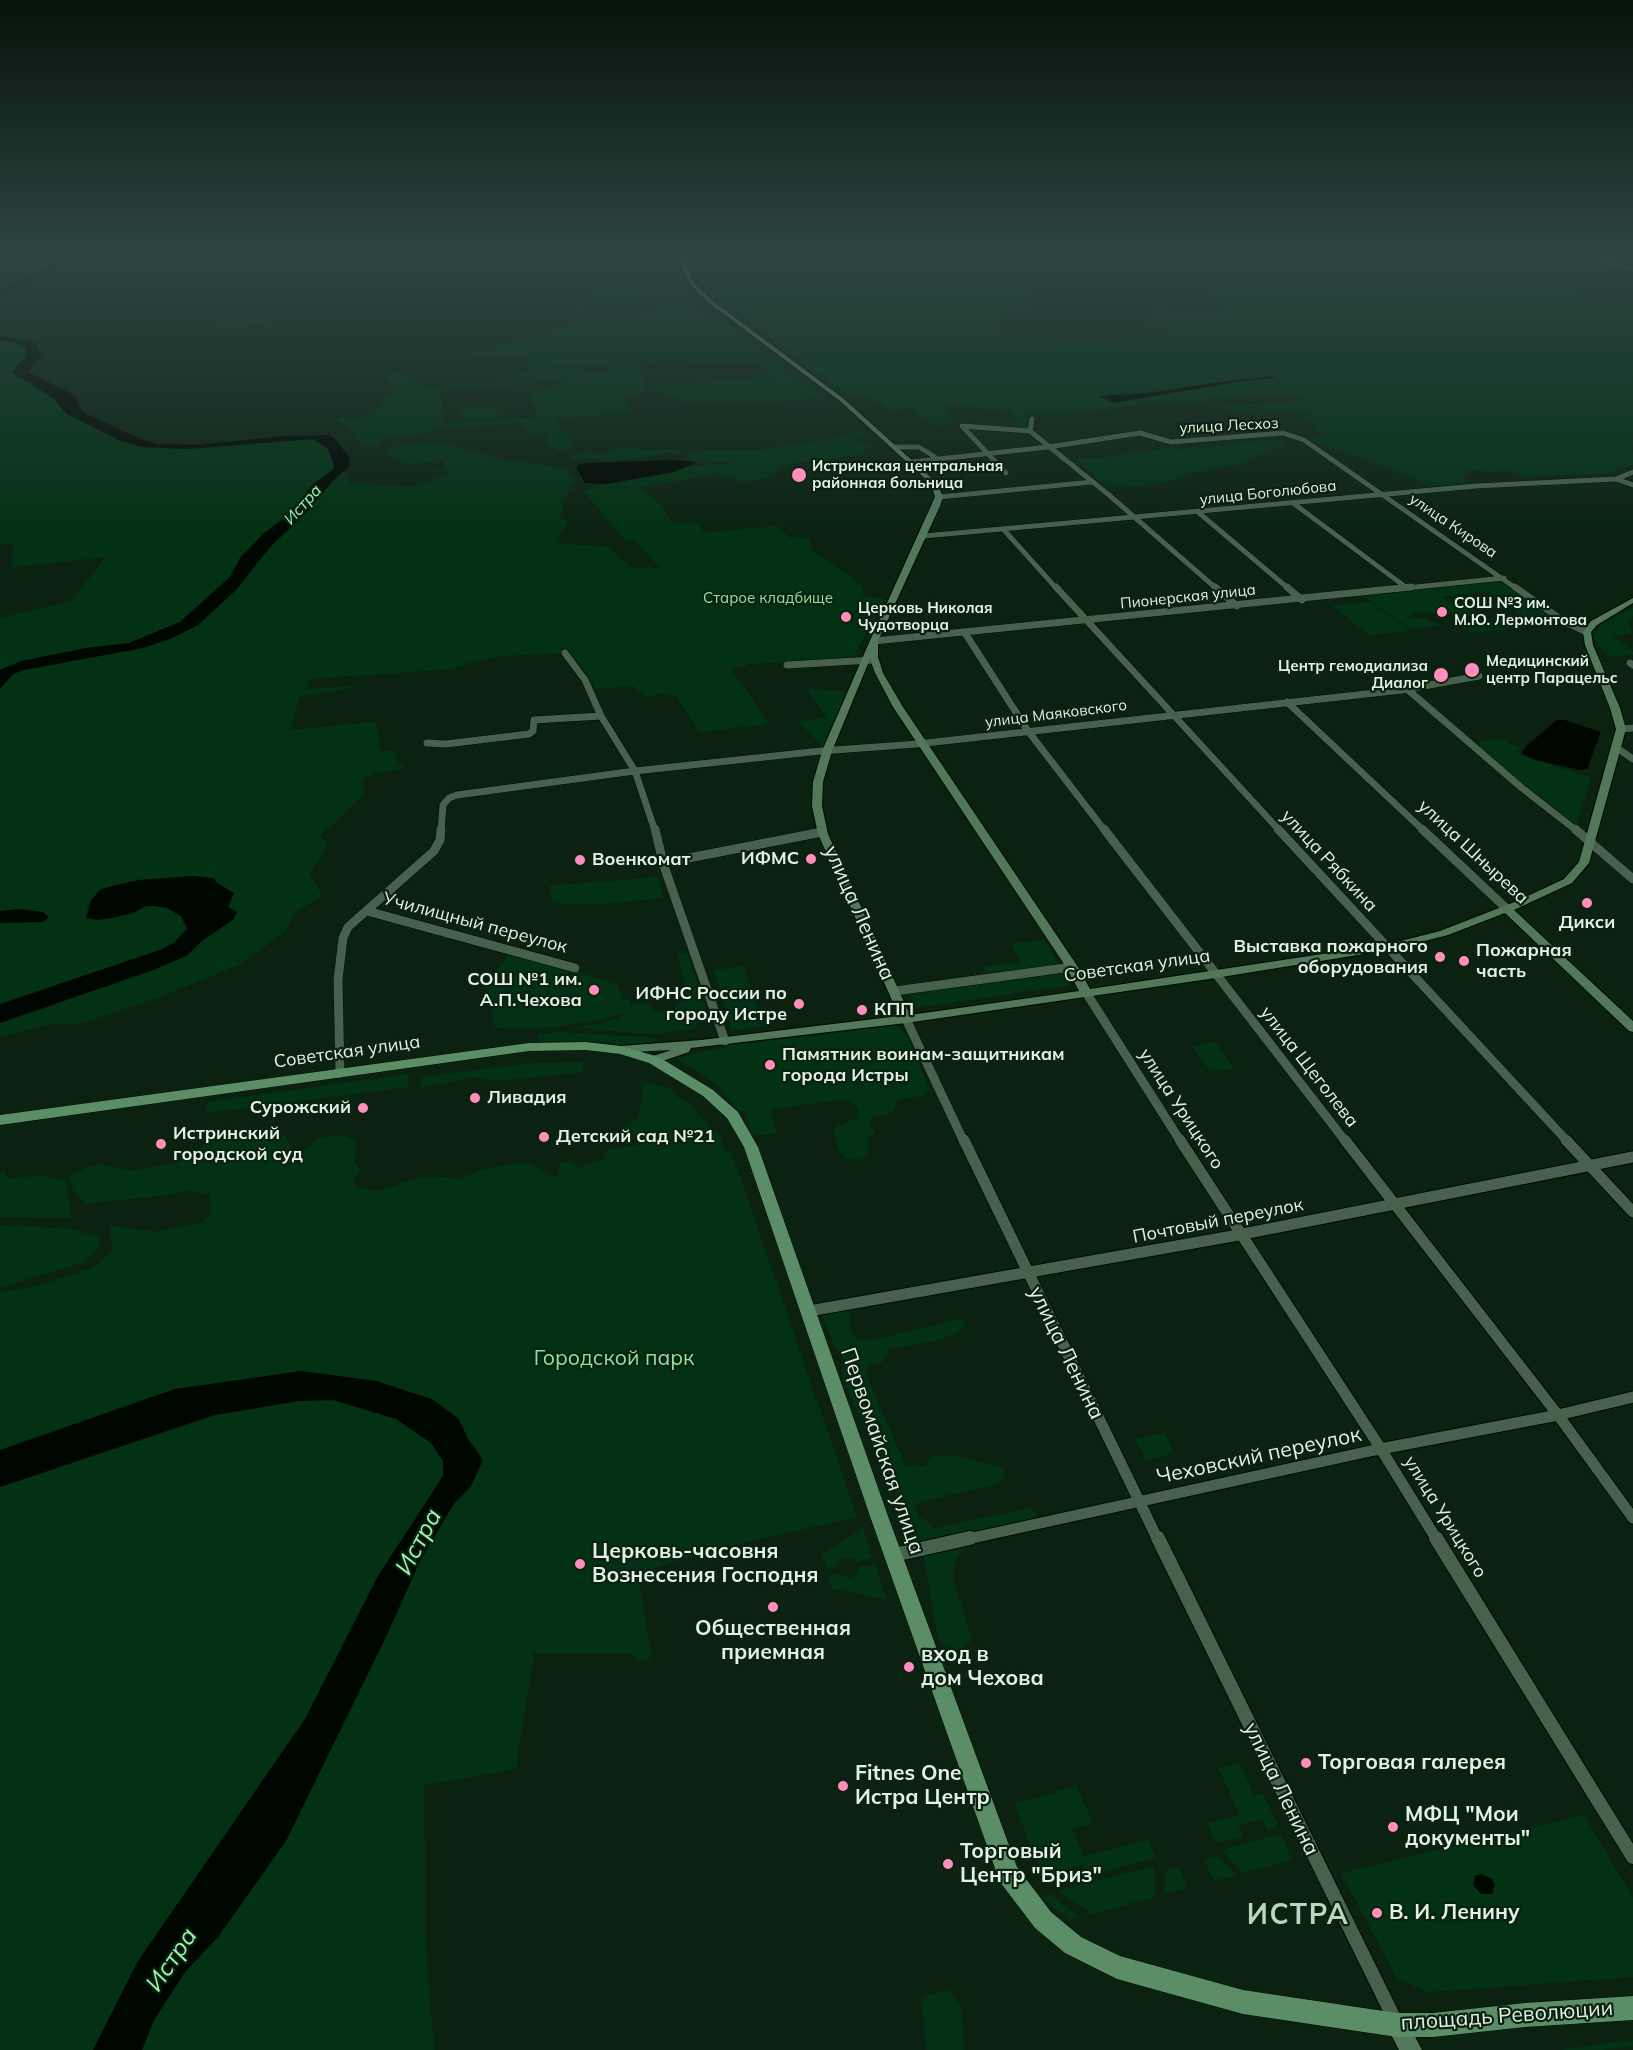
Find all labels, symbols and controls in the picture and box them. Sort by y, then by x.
street label: улица Лесхоз [1179,414,1279,438]
place label: Истринская центральная районная больница [812,457,1003,492]
marker: Истринская центральная районная больница [790,466,808,484]
street label: улица Боголюбова [1199,477,1337,509]
water label: Истра [280,481,326,529]
street label: улица Кирова [1406,490,1500,562]
street label: Пионерская улица [1119,581,1257,613]
park label: Старое кладбище [703,589,833,607]
place label: СОШ №3 им. М.Ю. Лермонтова [1454,594,1587,629]
place label: Церковь Николая Чудотворца [858,599,993,634]
marker: СОШ №3 им. М.Ю. Лермонтова [1435,605,1449,619]
marker: Церковь Николая Чудотворца [839,610,853,624]
place label: Медицинский центр Парацельс [1486,652,1618,687]
place label: Центр гемодиализа Диалог [1278,657,1428,692]
marker: Медицинский центр Парацельс [1463,661,1481,679]
marker: Центр гемодиализа Диалог [1432,666,1450,684]
street label: улица Маяковского [984,696,1128,732]
street label: улица Шнырева [1413,795,1533,909]
street label: улица Рябкина [1276,806,1382,916]
street label: улица Ленина [818,842,900,984]
place label: ИФМС [741,848,799,870]
place label: Военкомат [592,849,690,871]
marker: ИФМС [804,852,818,866]
marker: Военкомат [573,853,587,867]
street label: Училищный переулок [380,888,570,958]
marker: Дикси [1580,896,1594,910]
place label: Дикси [1559,912,1615,934]
place label: Выставка пожарного оборудования [1233,936,1428,978]
place label: Пожарная часть [1476,940,1572,982]
street label: Советская улица [1062,945,1212,987]
marker: Выставка пожарного оборудования [1433,950,1447,964]
marker: Пожарная часть [1457,954,1471,968]
place label: СОШ №1 им. А.П.Чехова [467,969,582,1012]
marker: СОШ №1 им. А.П.Чехова [587,983,601,997]
place label: ИФНС России по городу Истре [636,983,787,1026]
marker: ИФНС России по городу Истре [792,997,806,1011]
place label: КПП [874,999,914,1021]
street label: улица Щеголева [1255,1002,1363,1132]
marker: КПП [855,1003,869,1017]
street label: Советская улица [272,1031,422,1073]
place label: Памятник воинам-защитникам города Истры [782,1044,1065,1086]
street label: улица Урицкого [1134,1045,1228,1173]
marker: Памятник воинам-защитникам города Истры [763,1058,777,1072]
place label: Ливадия [487,1087,567,1109]
marker: Ливадия [468,1091,482,1105]
place label: Сурожский [250,1097,351,1119]
marker: Сурожский [356,1101,370,1115]
place label: Истринский городской суд [173,1123,303,1166]
place label: Детский сад №21 [556,1126,715,1148]
marker: Детский сад №21 [537,1130,551,1144]
marker: Истринский городской суд [154,1137,168,1151]
street label: Почтовый переулок [1131,1194,1305,1248]
street label: улица Ленина [1023,1282,1109,1424]
street label: Первомайская улица [835,1344,929,1558]
park label: Городской парк [534,1346,694,1372]
street label: Чеховский переулок [1154,1422,1364,1490]
street label: улица Урицкого [1399,1452,1491,1582]
water label: Истра [390,1504,448,1580]
place label: Церковь-часовня Вознесения Господня [592,1539,818,1589]
marker: Церковь-часовня Вознесения Господня [573,1557,587,1571]
marker: Общественная приемная [766,1600,780,1614]
place label: Общественная приемная [695,1616,851,1666]
place label: вход в дом Чехова [921,1642,1044,1692]
marker: вход в дом Чехова [902,1660,916,1674]
street label: улица Ленина [1238,1718,1324,1860]
place label: Торговая галерея [1318,1750,1506,1776]
marker: Торговая галерея [1299,1756,1313,1770]
place label: Fitnes One Истра Центр [855,1761,990,1811]
marker: Fitnes One Истра Центр [836,1779,850,1793]
place label: МФЦ "Мои документы" [1405,1802,1530,1852]
marker: МФЦ "Мои документы" [1386,1820,1400,1834]
place label: Торговый Центр "Бриз" [960,1839,1102,1889]
marker: Торговый Центр "Бриз" [941,1857,955,1871]
district label: ИСТРА [1247,1899,1349,1933]
place label: В. И. Ленину [1389,1900,1520,1926]
marker: В. И. Ленину [1370,1906,1384,1920]
water label: Истра [140,1923,204,1997]
street label: площадь Революции [1400,1996,1614,2036]

